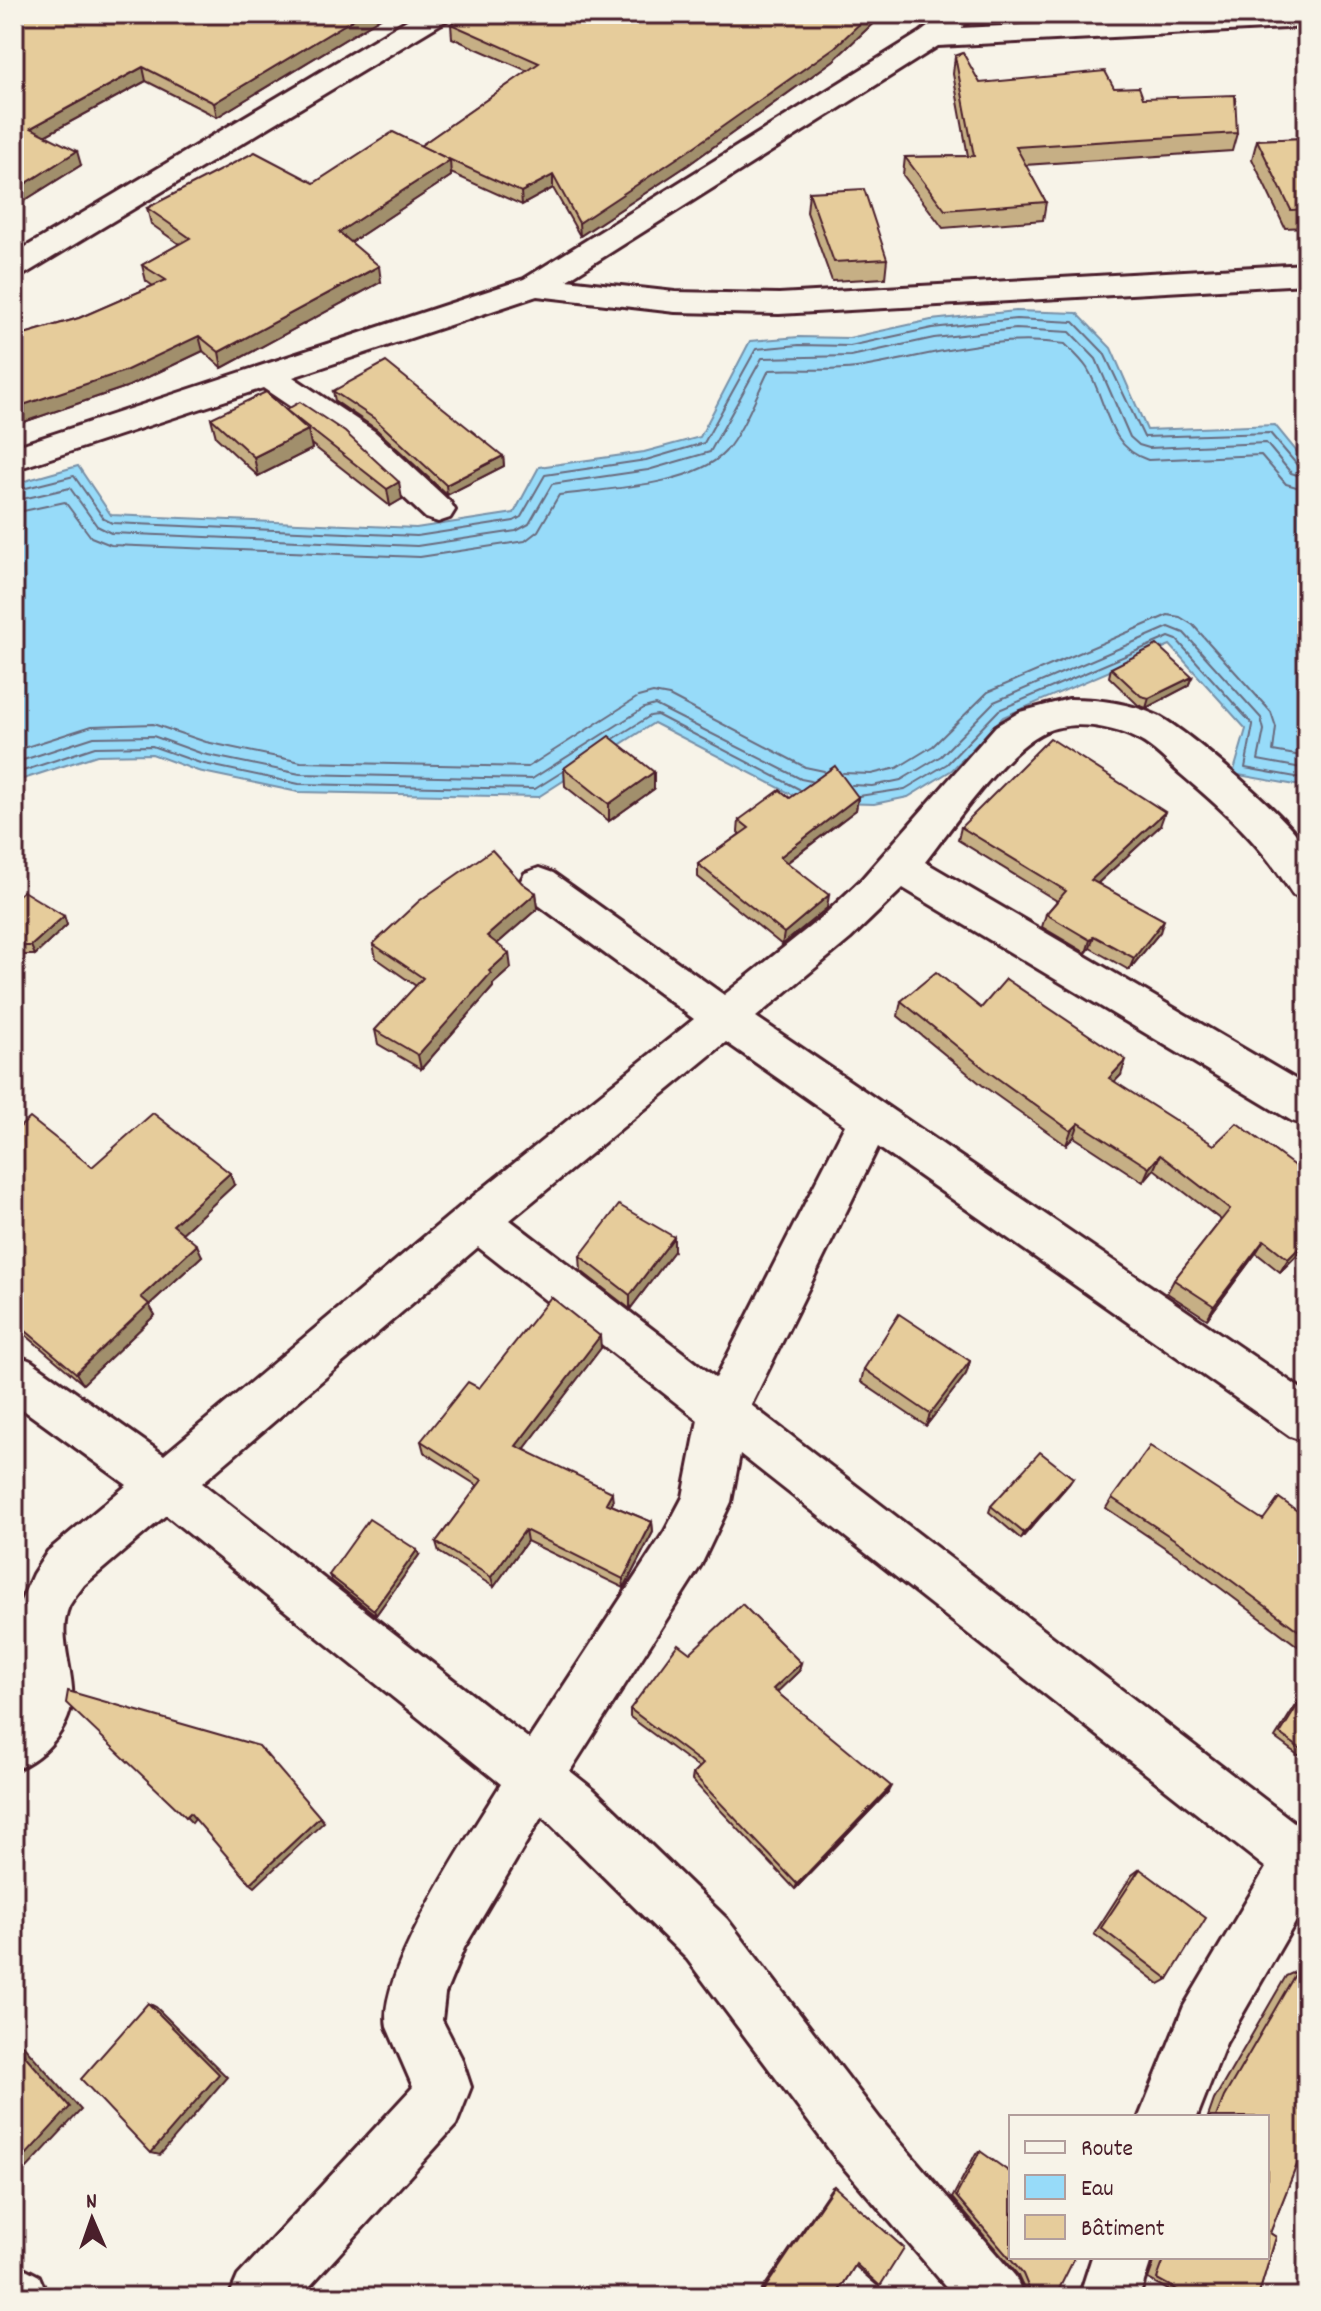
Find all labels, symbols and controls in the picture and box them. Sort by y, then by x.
legend [1009,2115,1269,2259]
text: Route [1081,2133,1133,2167]
text: Eau [1081,2173,1114,2207]
north arrow [52,2179,132,2259]
text: N [85,2187,98,2218]
text: Bâtiment [1081,2213,1165,2247]

